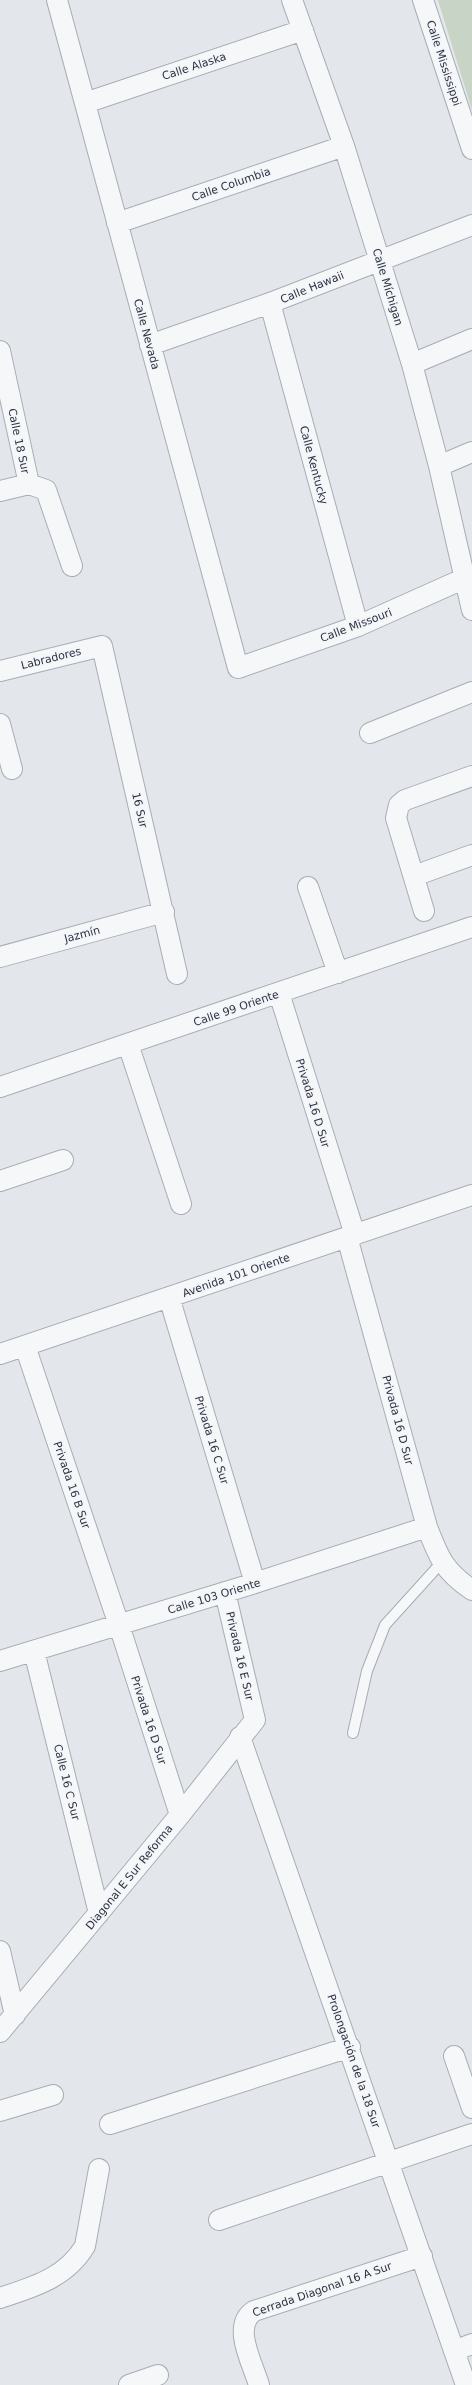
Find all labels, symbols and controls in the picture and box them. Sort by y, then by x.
street label: Calle Mississippi [424,19,464,108]
street label: Calle Alaska [160,50,228,83]
street label: Calle Columbia [190,165,272,204]
street label: Calle Míchigan [370,247,405,327]
street label: Calle Hawaii [278,269,346,306]
street label: Calle Nevada [131,297,162,371]
street label: Calle 18 Sur [5,407,32,476]
street label: Calle Kentucky [297,424,330,506]
street label: Calle Missouri [318,606,394,645]
street label: Labradores [20,645,83,672]
street label: 16 Sur [129,791,150,830]
street label: Jazmín [62,923,101,946]
street label: Calle 99 Oriente [192,988,281,1029]
street label: Privada 16 D Sur [293,1057,332,1150]
street label: Avenida 101 Oriente [181,1251,292,1300]
street label: Privada 16 D Sur [379,1374,416,1467]
street label: Privada 16 C Sur [192,1394,231,1486]
street label: Privada 16 B Sur [50,1440,93,1531]
street label: Calle 103 Oriente [166,1576,262,1617]
street label: Privada 16 E Sur [223,1610,256,1702]
street label: Privada 16 D Sur [128,1674,169,1767]
street label: Calle 16 C Sur [51,1743,82,1822]
street label: Diagonal E Sur Reforma [83,1822,176,1932]
street label: Prolongación de la 18 Sur [324,1993,383,2130]
street label: Cerrada Diagonal 16 A Sur [251,2259,394,2319]

